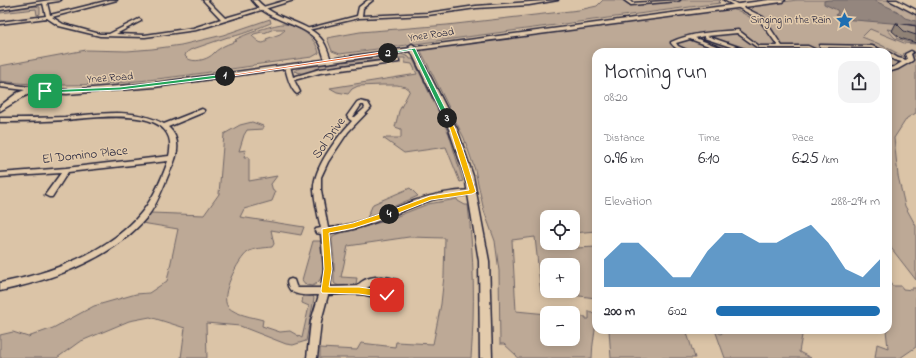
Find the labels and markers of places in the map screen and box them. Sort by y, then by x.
place icon: Singing in the Rain [834,10,854,30]
place label: Singing in the Rain [750,12,831,29]
pin: 2 [378,43,398,63]
pin: 1 [215,66,235,86]
pin [28,74,62,108]
pin: 3 [437,108,457,128]
pin: 4 [379,204,399,224]
pin [370,278,404,312]

